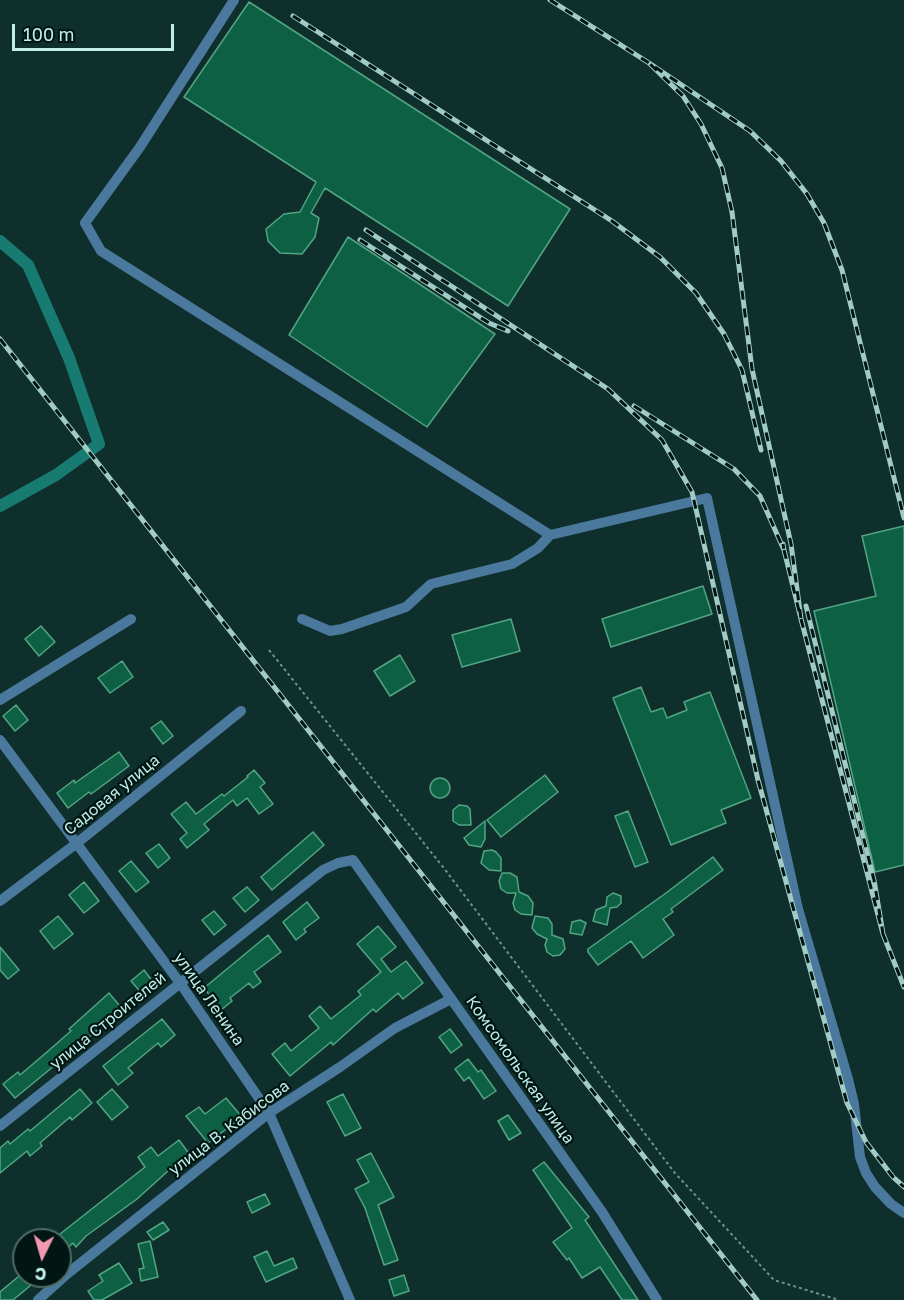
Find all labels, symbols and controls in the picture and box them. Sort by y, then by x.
scale bar [15,12,177,50]
text: 100 m [23,23,74,45]
street label: Садовая улица [60,751,164,839]
street label: улица Ленина [170,948,248,1050]
street label: улица Строителей [46,968,170,1074]
street label: Комсомольская улица [462,992,578,1148]
street label: улица В. Кабисова [165,1076,293,1180]
north arrow [12,1228,72,1288]
text: С [34,1263,47,1284]

